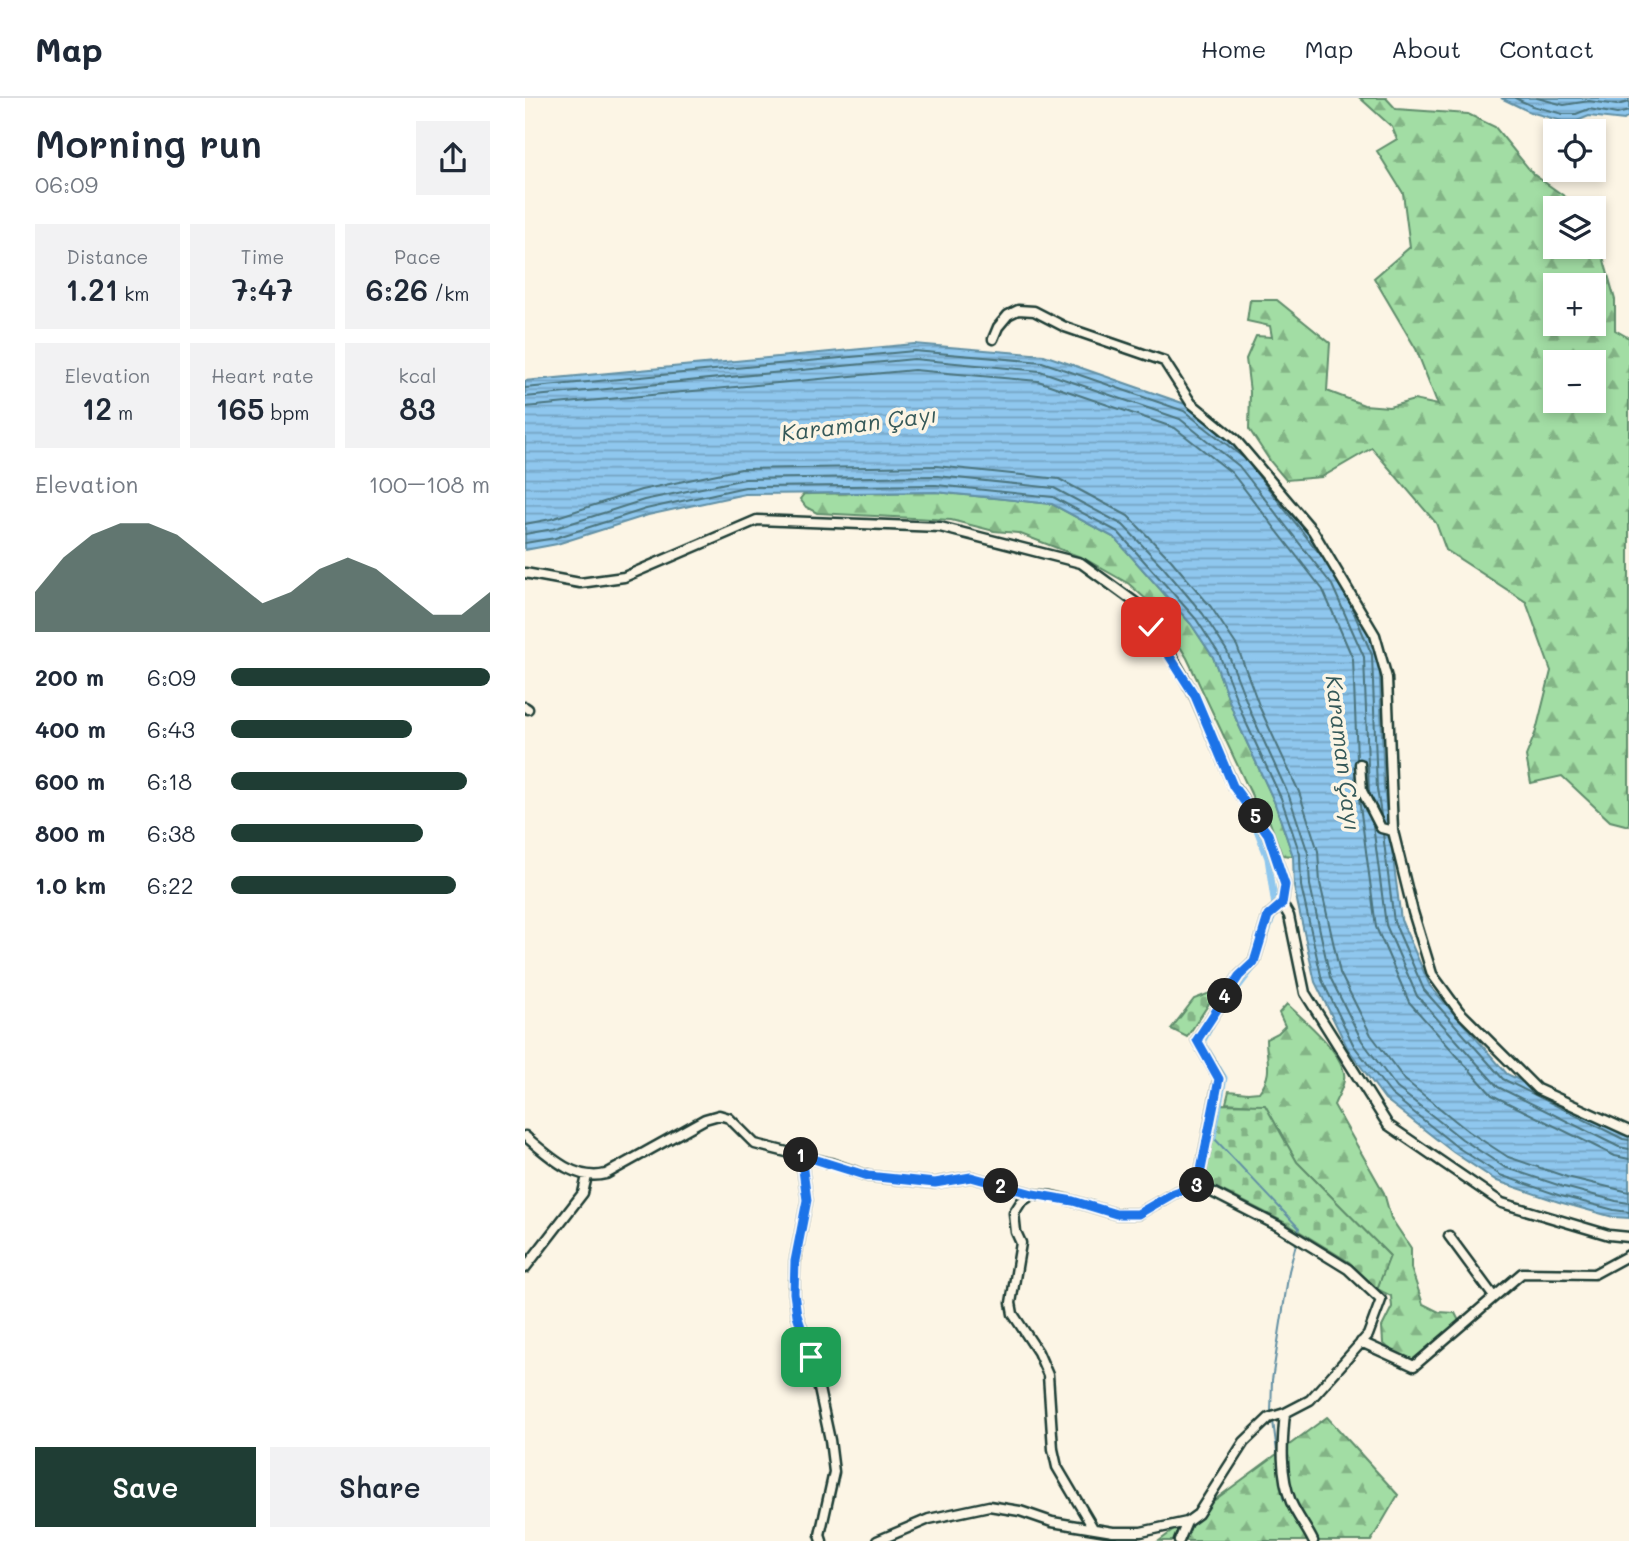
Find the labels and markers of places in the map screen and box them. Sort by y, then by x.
pin [1121,597,1181,657]
pin: 5 [1239,798,1273,834]
pin: 4 [1207,978,1243,1014]
pin: 1 [783,1138,819,1172]
pin: 2 [983,1168,1019,1204]
pin: 3 [1179,1168,1215,1202]
pin [781,1327,841,1387]

